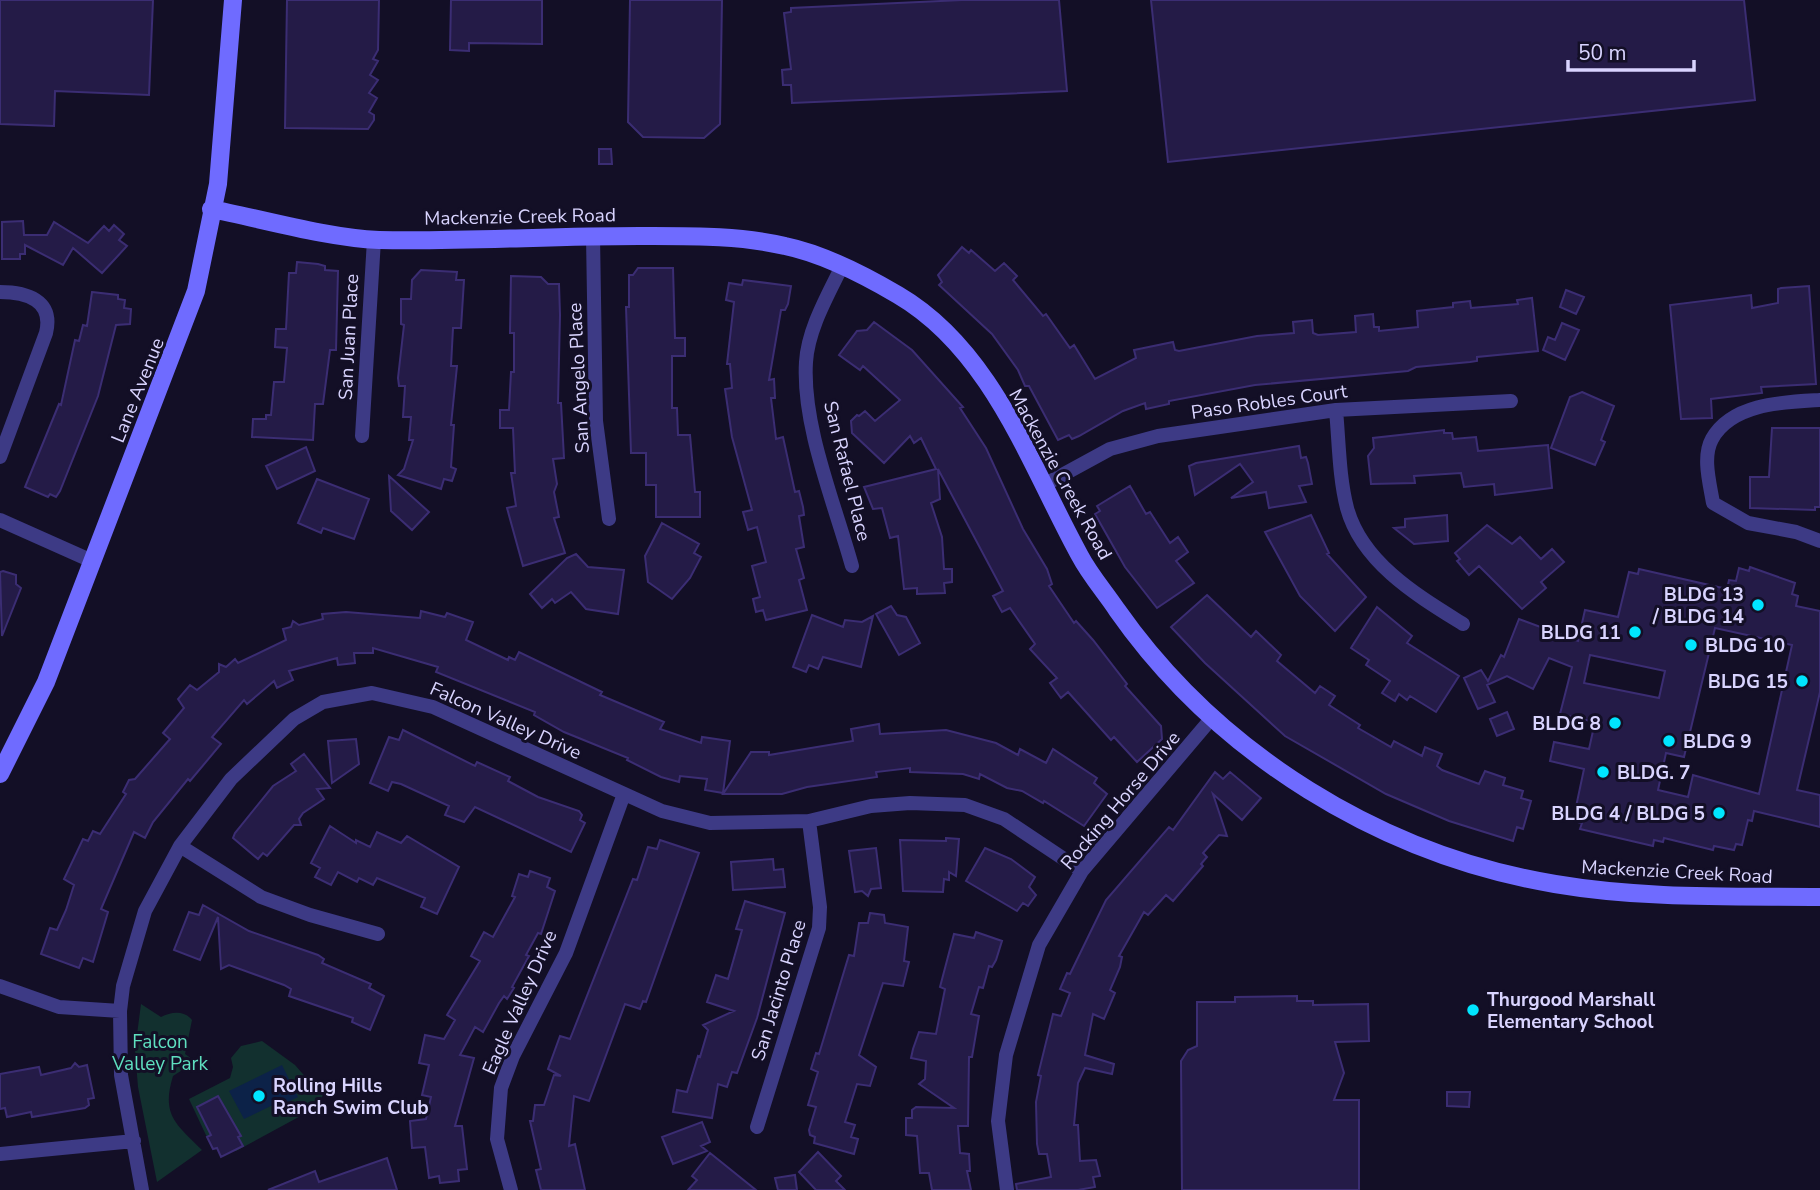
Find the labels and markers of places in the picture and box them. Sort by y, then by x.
place label: BLDG 13 / BLDG 14 [1652,582,1744,630]
marker: BLDG 13 / BLDG 14 [1750,597,1766,613]
place label: BLDG 11 [1541,620,1621,646]
marker: BLDG 11 [1627,624,1643,640]
place label: BLDG 10 [1705,633,1785,659]
marker: BLDG 10 [1683,637,1699,653]
place label: BLDG 15 [1708,669,1788,695]
marker: BLDG 15 [1794,673,1810,689]
place label: BLDG 8 [1532,711,1601,737]
marker: BLDG 8 [1607,715,1623,731]
place label: BLDG 9 [1683,729,1752,755]
marker: BLDG 9 [1661,733,1677,749]
place label: BLDG. 7 [1617,760,1690,786]
marker: BLDG. 7 [1595,764,1611,780]
place label: BLDG 4 / BLDG 5 [1551,801,1705,827]
marker: BLDG 4 / BLDG 5 [1711,805,1727,821]
place label: Thurgood Marshall Elementary School [1487,987,1655,1035]
marker: Thurgood Marshall Elementary School [1465,1002,1481,1018]
place label: Rolling Hills Ranch Swim Club [273,1073,429,1121]
marker: Rolling Hills Ranch Swim Club [251,1088,267,1104]

